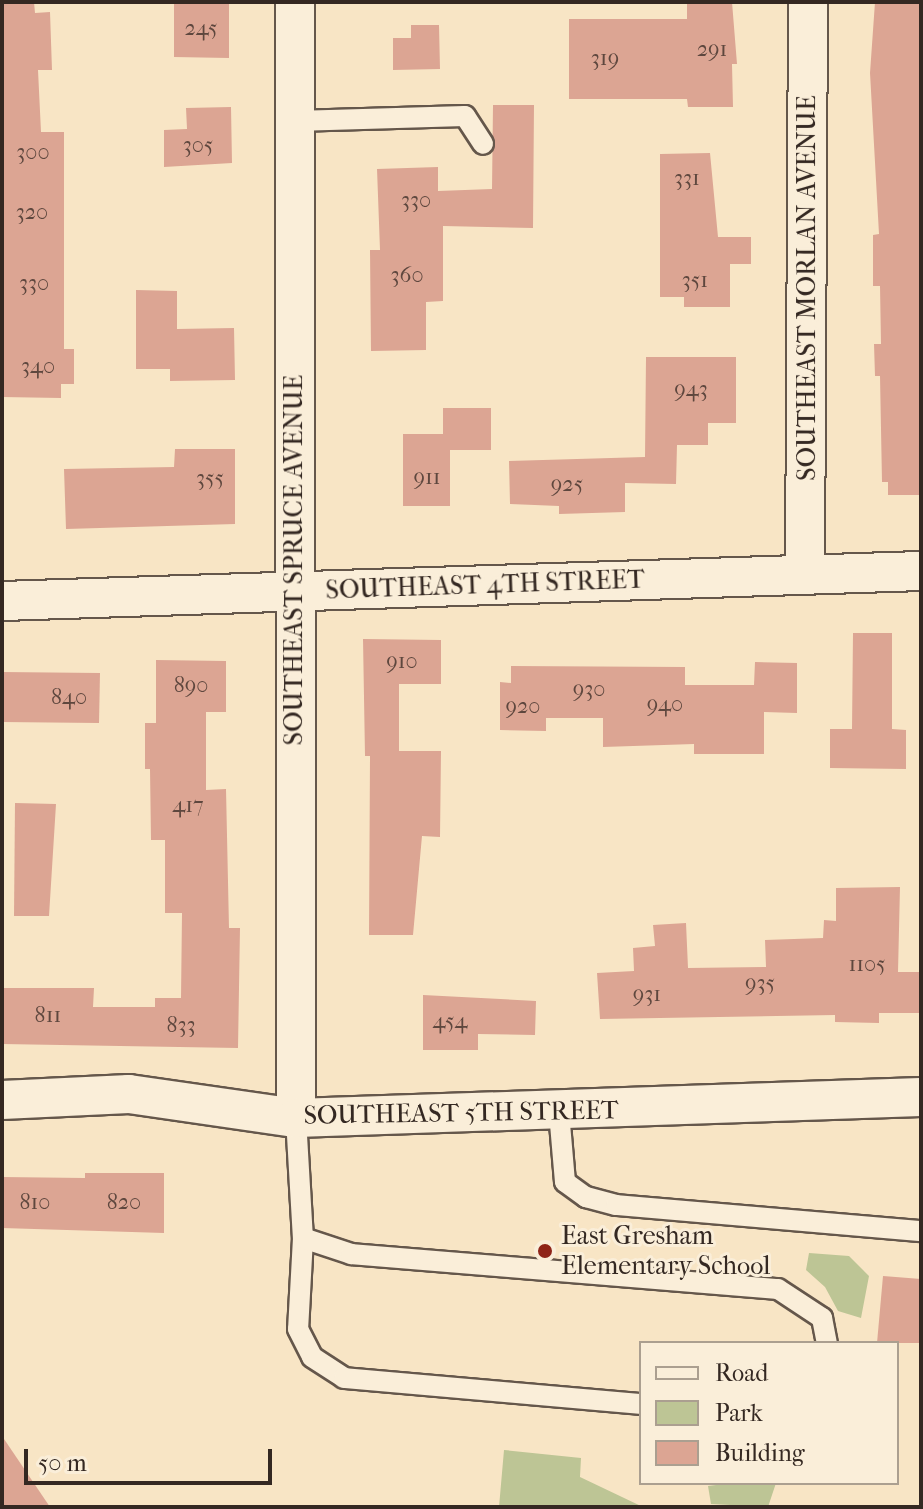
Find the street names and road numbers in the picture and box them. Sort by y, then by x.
street label: SOUTHEAST MORLAN AVENUE [791,95,823,481]
street label: SOUTHEAST SPRUCE AVENUE [278,375,310,745]
street label: SOUTHEAST 4TH STREET [325,564,645,606]
street label: SOUTHEAST 5TH STREET [303,1095,619,1131]

